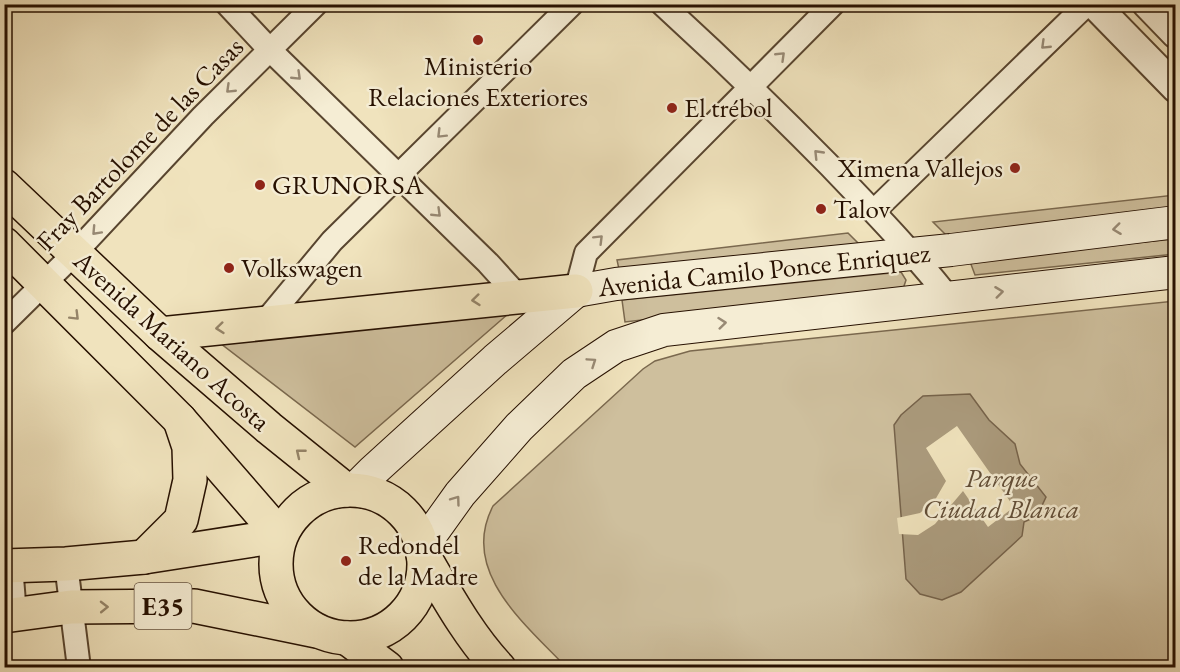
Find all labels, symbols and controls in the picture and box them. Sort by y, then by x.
street label: Fray Bartolome de las Casas [29,30,251,258]
marker: Ministerio Relaciones Exteriores [471,33,485,47]
one-way arrow [1042,38,1052,49]
place label: Ministerio Relaciones Exteriores [368,48,588,114]
one-way arrow [774,52,784,63]
one-way arrow [290,69,301,80]
one-way arrow [226,82,237,93]
place label: El trébol [684,90,772,125]
marker: El trébol [665,101,679,115]
one-way arrow [437,127,448,138]
place label: Ximena Vallejos [836,150,1003,185]
one-way arrow [814,151,825,161]
marker: Ximena Vallejos [1008,161,1022,175]
place label: GRUNORSA [272,167,424,202]
marker: GRUNORSA [253,178,267,192]
place label: Talov [833,191,890,226]
marker: Talov [814,202,828,216]
one-way arrow [430,206,440,217]
one-way arrow [1113,222,1122,235]
one-way arrow [92,224,103,235]
street label: Avenida Camilo Ponce Enriquez [595,235,933,304]
one-way arrow [592,236,603,247]
street label: Avenida Mariano Acosta [66,242,278,439]
place label: Volkswagen [241,250,363,285]
marker: Volkswagen [222,261,236,275]
one-way arrow [995,286,1004,299]
one-way arrow [472,294,481,306]
one-way arrow [68,308,79,319]
one-way arrow [717,317,727,330]
one-way arrow [215,321,224,334]
one-way arrow [586,358,597,369]
one-way arrow [296,449,307,460]
park label: Parque Ciudad Blanca [923,460,1079,526]
one-way arrow [449,495,460,506]
place label: Redondel de la Madre [358,527,478,593]
marker: Redondel de la Madre [339,554,353,568]
road number: E35 [134,583,192,629]
one-way arrow [100,601,109,613]

